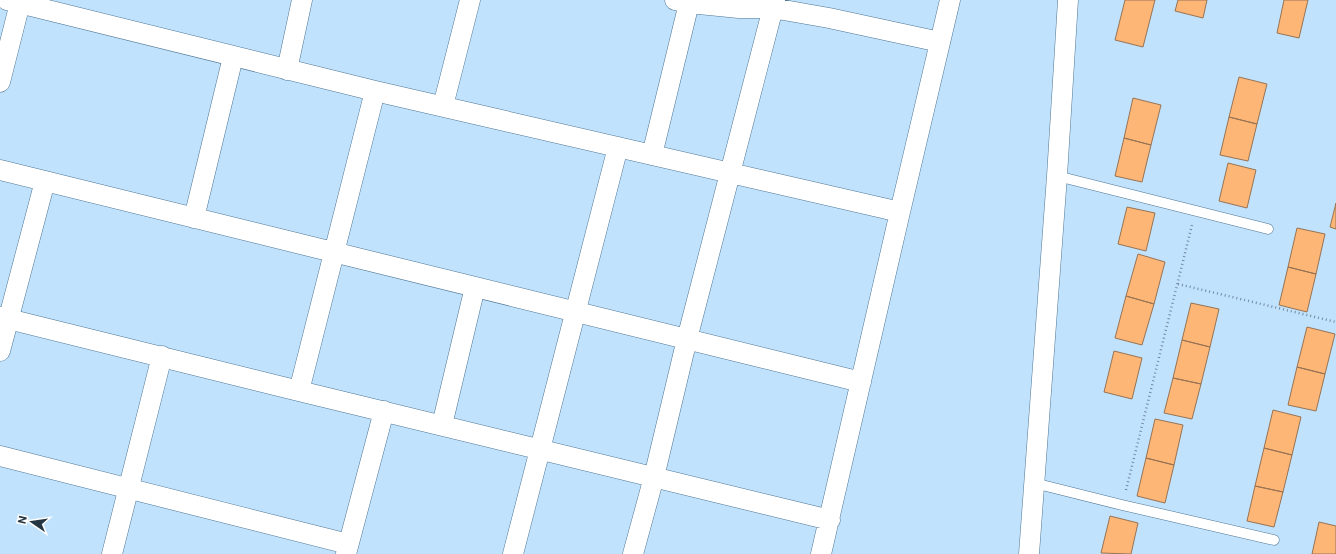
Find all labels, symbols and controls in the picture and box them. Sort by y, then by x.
north arrow [12,502,52,542]
text: N [16,514,30,525]

